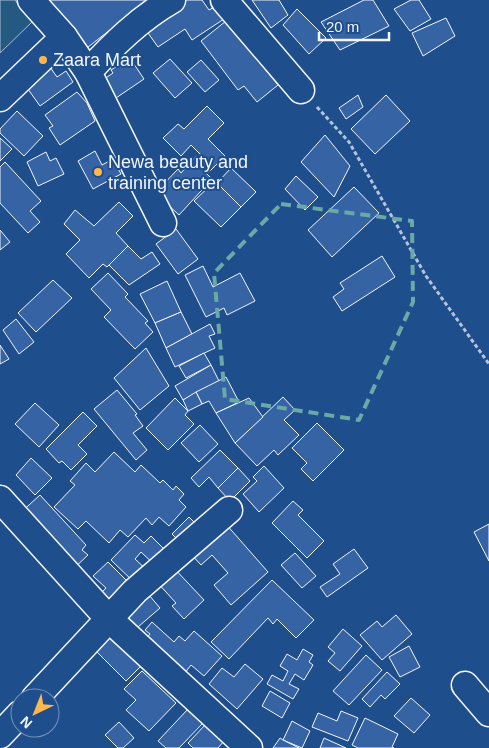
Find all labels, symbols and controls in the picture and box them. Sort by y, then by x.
scale bar [319,10,389,42]
text: 20 m [326,18,359,35]
place label: Zaara Mart [53,50,141,70]
marker: Zaara Mart [37,54,49,66]
place label: Newa beauty and training center [108,152,248,193]
marker: Newa beauty and training center [92,166,104,178]
north arrow [10,688,60,738]
text: N [17,713,35,732]

